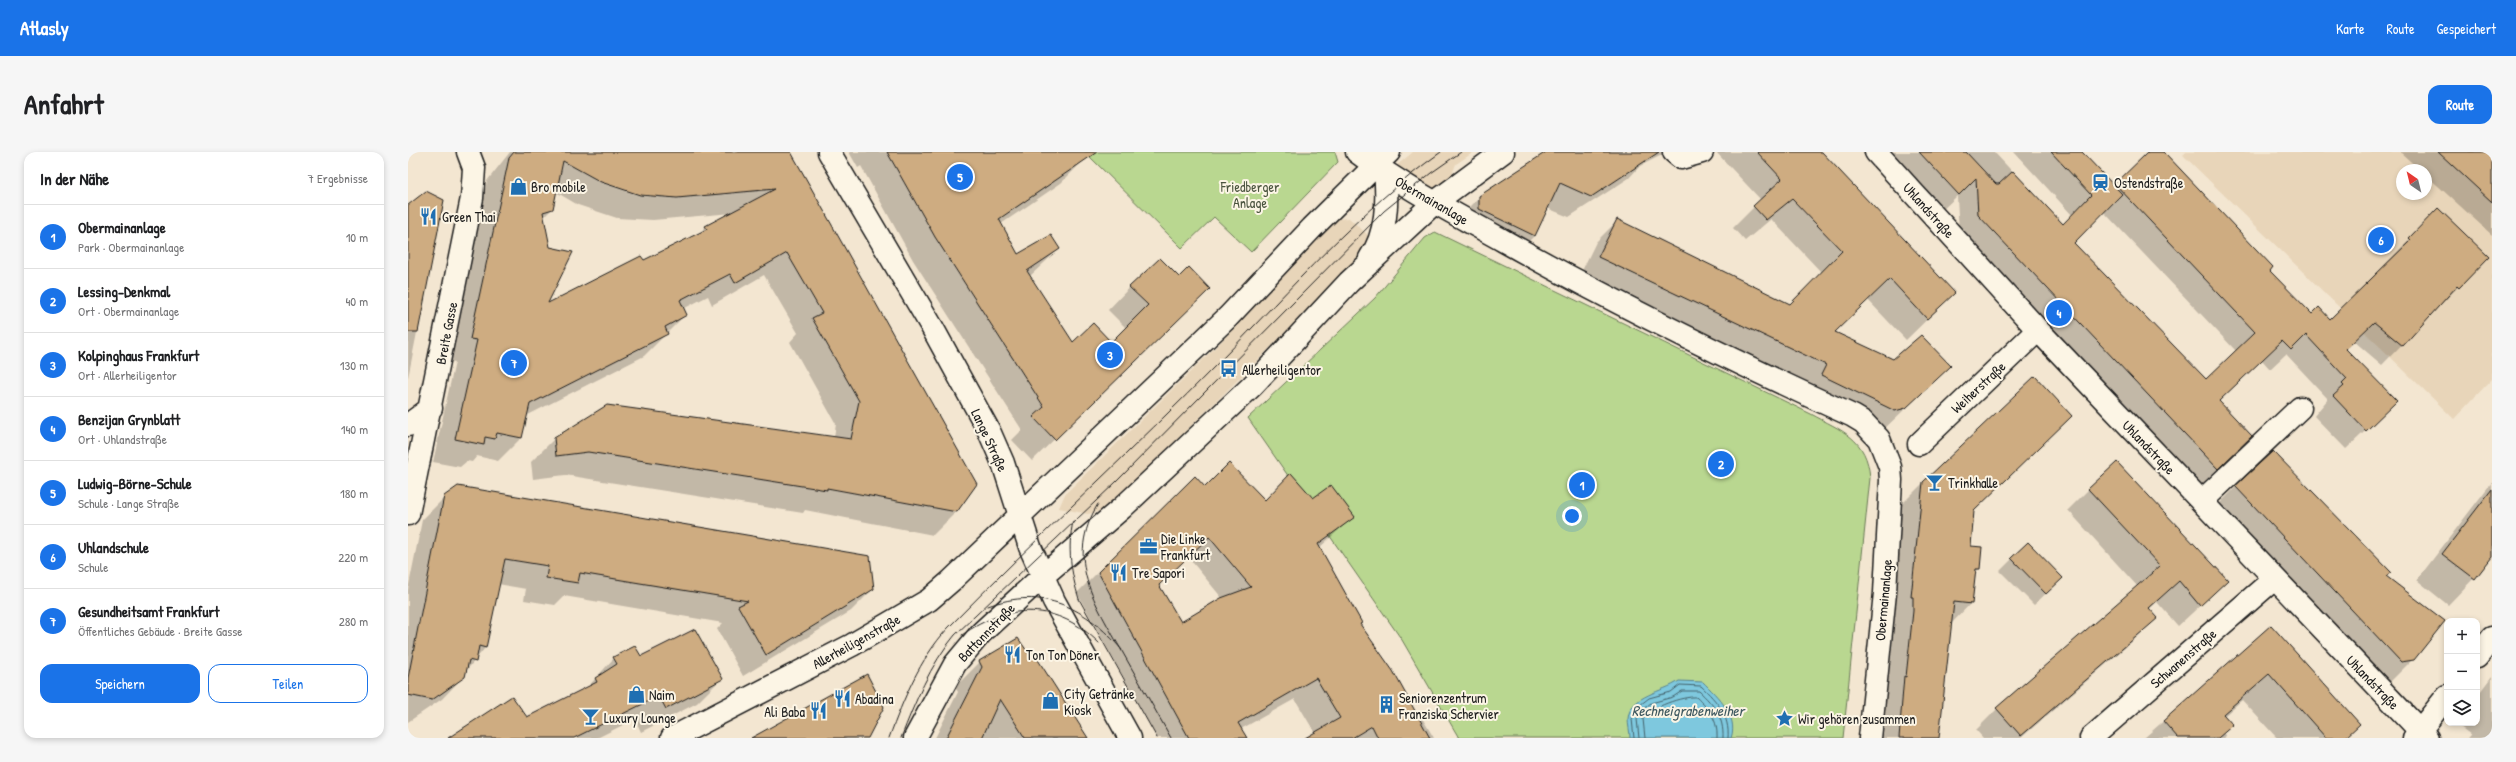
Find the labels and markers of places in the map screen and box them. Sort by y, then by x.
pin: 5 [947,162,973,192]
station icon: Ostendstraße [2091,172,2111,192]
place label: Ostendstraße [2114,173,2184,193]
shop icon: Bro mobile [508,176,528,196]
place label: Bro mobile [531,177,586,196]
restaurant icon: Green Thai [419,206,439,226]
place label: Green Thai [442,207,496,226]
pin: 6 [2368,225,2394,255]
pin: 4 [2046,298,2072,328]
pin: 3 [1097,340,1123,370]
pin: 7 [501,348,527,378]
bus stop icon: Allerheiligentor [1219,359,1239,379]
place label: Allerheiligentor [1242,360,1322,380]
pin: 2 [1708,449,1734,479]
pin: 1 [1569,470,1595,500]
bar icon: Trinkhalle [1925,472,1945,492]
place label: Trinkhalle [1948,473,1999,492]
place label: Die Linke Frankfurt [1160,529,1210,564]
office icon: Die Linke Frankfurt [1138,536,1158,556]
restaurant icon: Tre Sapori [1109,562,1129,582]
place label: Tre Sapori [1132,563,1185,583]
restaurant icon: Ton Ton Döner [1003,644,1023,664]
place label: Ton Ton Döner [1026,645,1100,664]
shop icon: Naim [626,684,646,704]
place label: City Getränke Kiosk [1064,684,1135,719]
place label: Naim [649,685,675,704]
restaurant icon: Abadina [832,688,852,708]
place label: Seniorenzentrum Franziska Schervier [1398,688,1499,723]
place label: Abadina [855,689,894,708]
shop icon: City Getränke Kiosk [1041,691,1061,711]
building icon: Seniorenzentrum Franziska Schervier [1376,695,1396,715]
restaurant icon: Ali Baba [808,701,828,721]
place label: Ali Baba [764,702,806,721]
bar icon: Luxury Lounge [581,707,601,727]
place label: Luxury Lounge [604,708,676,728]
place icon: Wir gehören zusammen [1775,708,1795,728]
place label: Wir gehören zusammen [1798,709,1916,729]

